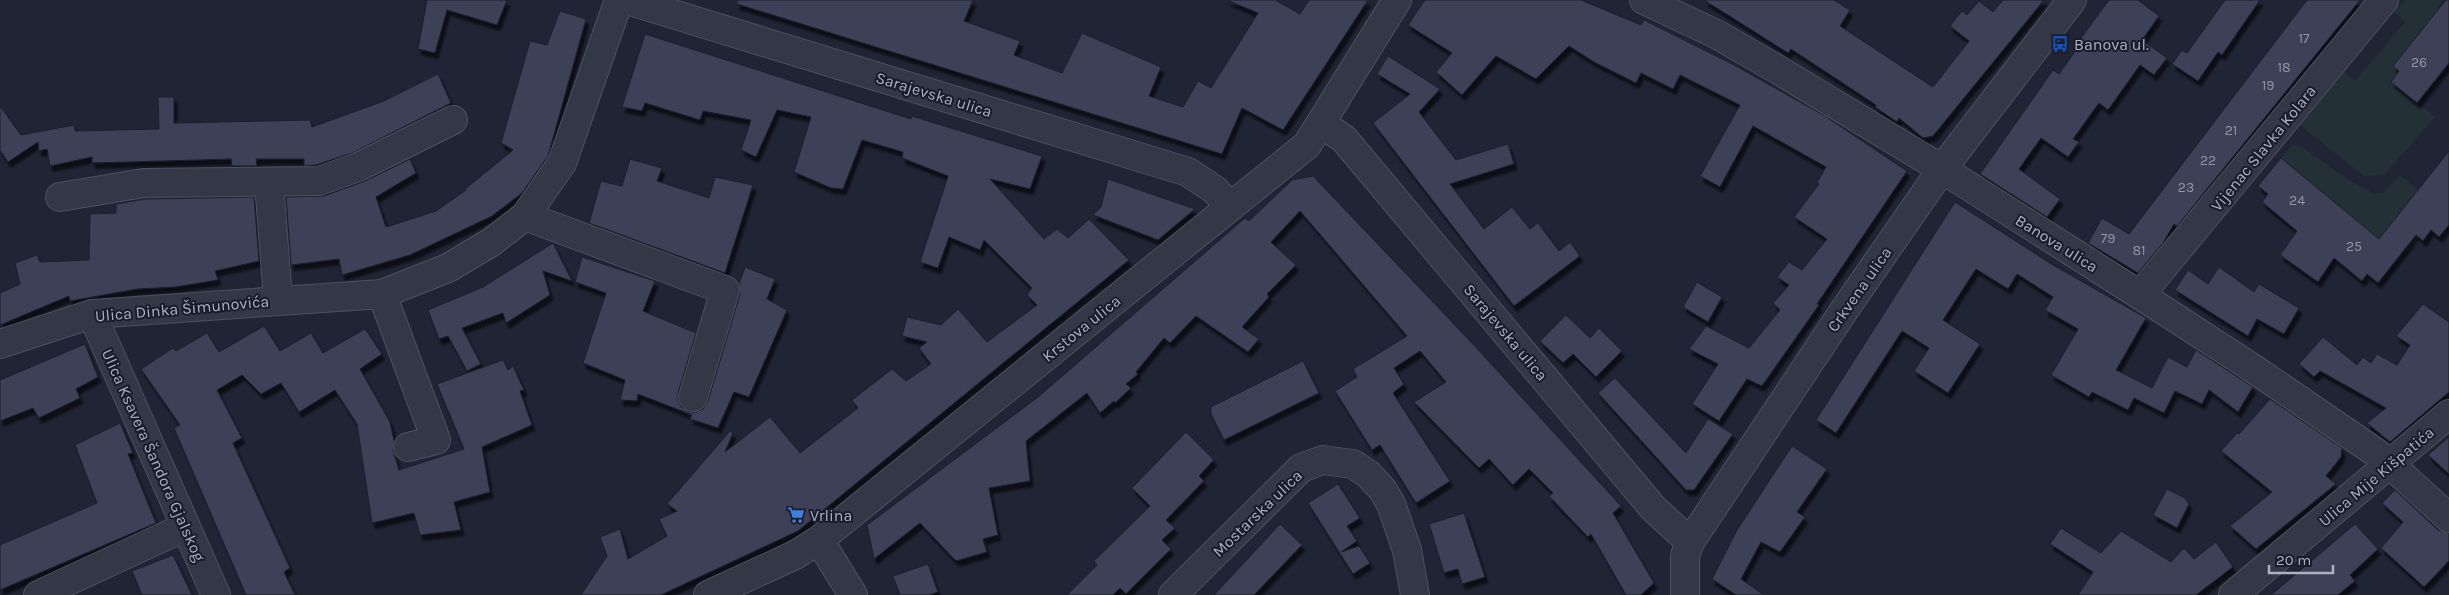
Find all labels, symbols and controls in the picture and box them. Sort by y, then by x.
house number: 17 [2298,30,2310,47]
bus stop icon: Banova ul. [2050,34,2070,54]
place label: Banova ul. [2074,35,2149,54]
house number: 26 [2411,54,2427,71]
house number: 18 [2277,59,2291,76]
street label: Sarajevska ulica [874,68,994,121]
house number: 19 [2262,77,2274,94]
street label: Vijenac Slavka Kolara [2207,82,2320,215]
house number: 21 [2225,122,2237,139]
house number: 22 [2200,152,2216,169]
house number: 23 [2178,179,2194,196]
house number: 24 [2289,192,2305,209]
street label: Banova ulica [2012,211,2102,276]
house number: 79 [2101,230,2115,247]
house number: 25 [2346,238,2362,255]
house number: 81 [2132,242,2146,259]
street label: Crkvena ulica [1823,243,1896,335]
street label: Sarajevska ulica [1460,280,1552,385]
street label: Ulica Dinka Šimunovića [94,291,270,326]
street label: Krstova ulica [1038,291,1124,366]
street label: Ulica Ksavera Šandora Gjalskog [98,346,209,564]
street label: Ulica Mije Kišpatića [2315,423,2438,530]
street label: Mostarska ulica [1209,466,1306,561]
supermarket icon: Vrlina [786,505,806,525]
place label: Vrlina [810,506,852,525]
scale bar [2269,542,2333,574]
text: 20 m [2276,551,2311,569]

